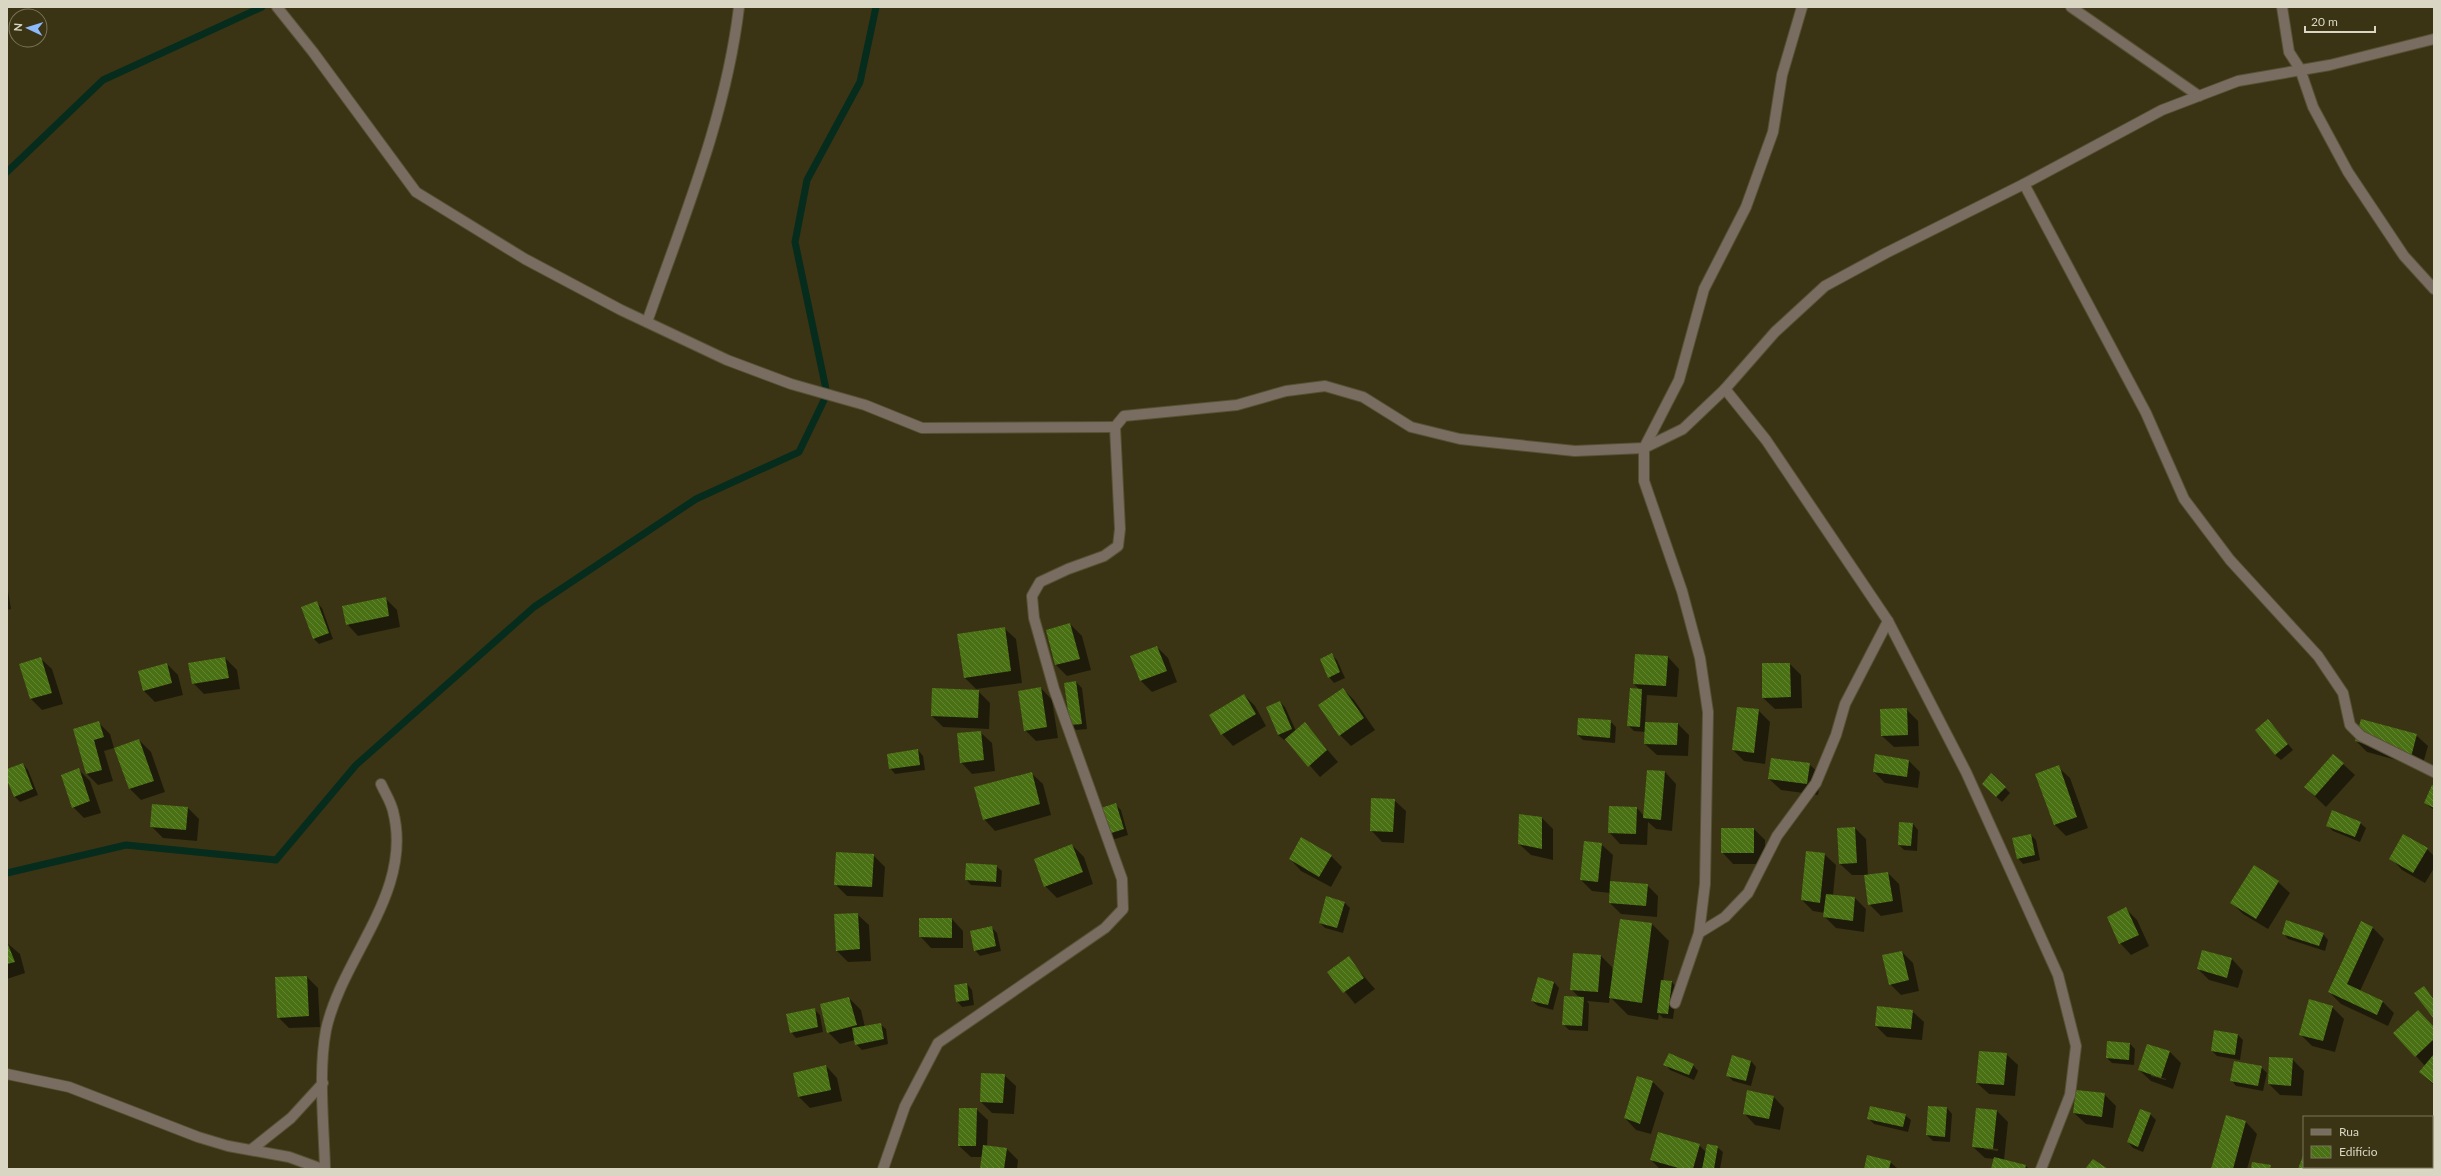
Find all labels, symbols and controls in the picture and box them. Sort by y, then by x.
north arrow [8,8,48,48]
scale bar [2305,8,2375,34]
text: 20 m [2311,14,2338,29]
text: N [11,23,24,32]
legend [2303,1116,2433,1168]
text: Rua [2339,1124,2359,1139]
text: Edifício [2339,1144,2378,1159]

